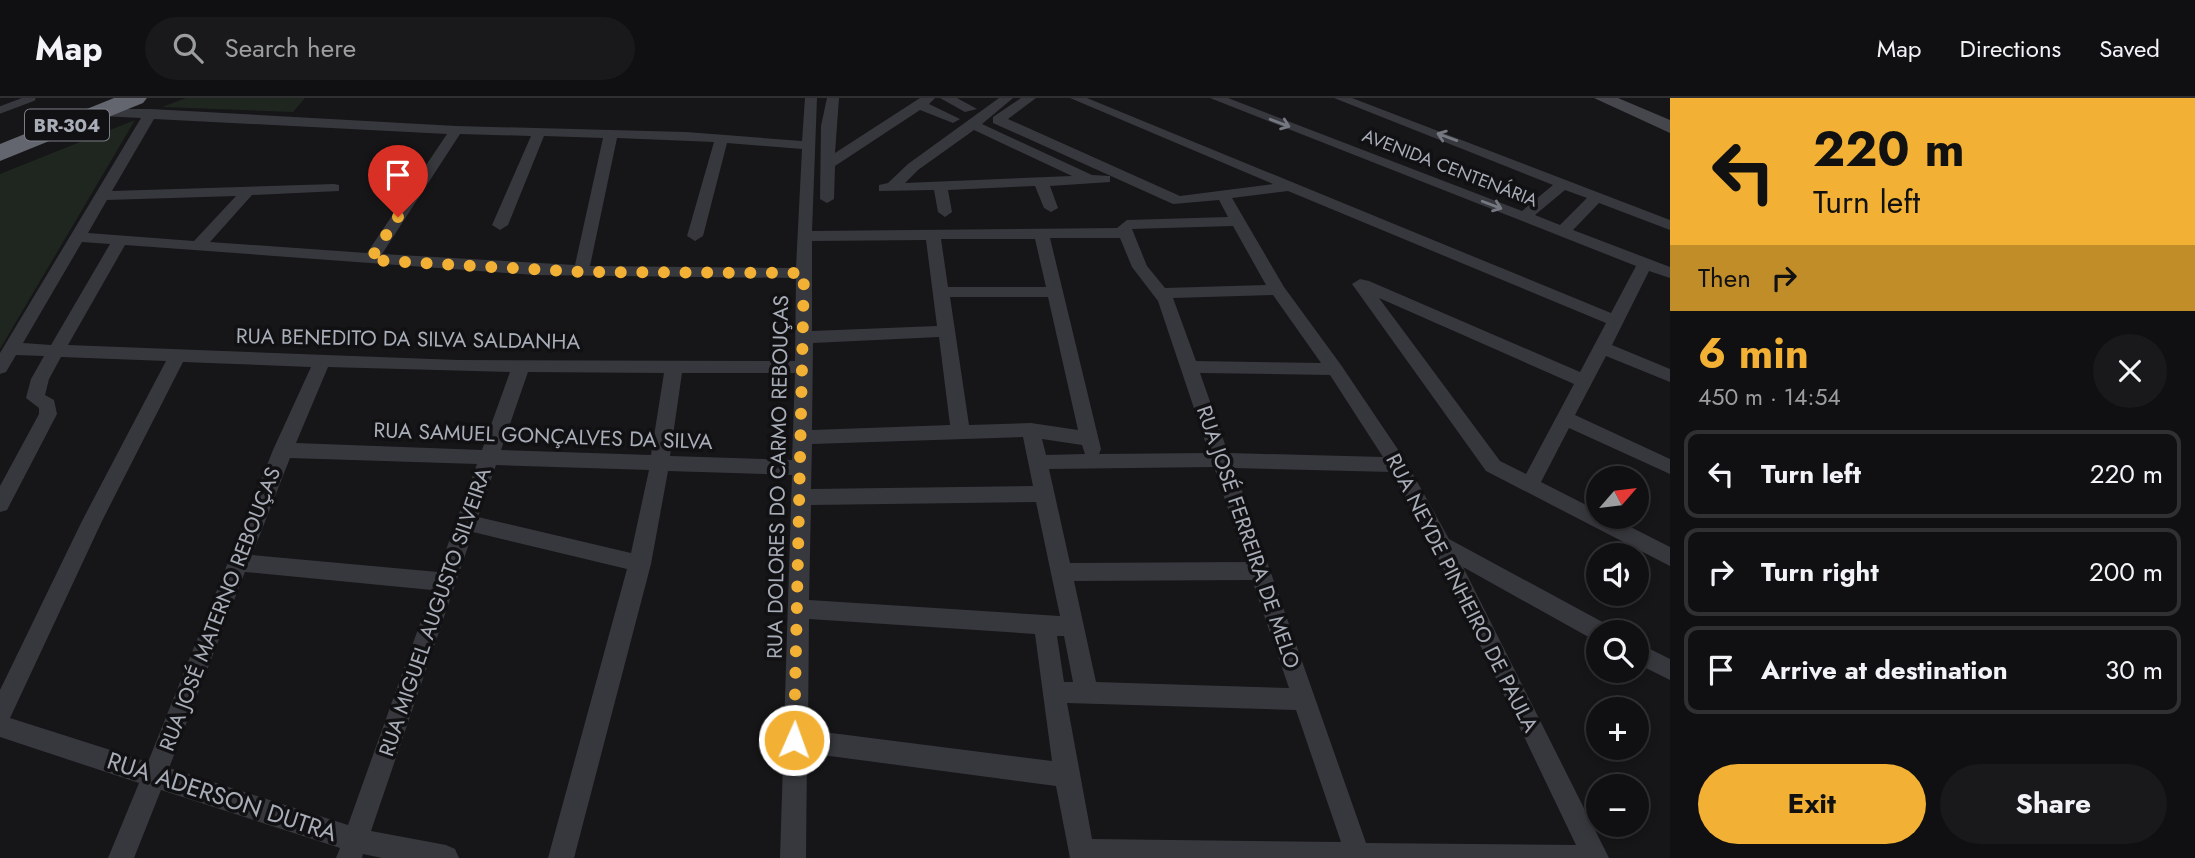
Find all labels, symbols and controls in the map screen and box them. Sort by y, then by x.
search box [145,17,635,80]
text: Map [35,25,103,72]
icon: search [169,29,207,67]
text: Search here [225,29,356,67]
text: Map [1877,31,1922,66]
text: Directions [1960,31,2061,66]
text: Saved [2099,31,2160,66]
road number: BR-304 [25,110,109,140]
text: 220 m [1813,114,1965,184]
one-way arrow [1268,117,1290,130]
street label: AVENIDA CENTENÁRIA [1359,123,1542,213]
icon: left [1698,126,1789,217]
one-way arrow [1436,130,1458,142]
pin [368,145,428,217]
icon: arrive [379,156,417,194]
text: Turn left [1813,179,1920,225]
one-way arrow [1481,199,1502,212]
text: Then [1698,259,1751,297]
icon: right [1765,259,1803,297]
street label: RUA DOLORES DO CARMO REBOUÇAS [760,295,796,659]
street label: RUA BENEDITO DA SILVA SALDANHA [236,321,581,357]
text: 6 min [1698,323,1809,384]
button: close [2093,334,2167,408]
text: 450 m · 14:54 [1698,380,1841,414]
street label: RUA JOSÉ FERREIRA DE MELO [1189,401,1307,673]
street label: RUA SAMUEL GONÇALVES DA SILVA [373,415,713,457]
street label: RUA NEYDE PINHEIRO DE PAULA [1378,448,1546,738]
icon: left [1702,455,1740,493]
text: Turn left [1761,455,1861,493]
text: 220 m [2090,455,2163,493]
street label: RUA JOSÉ MATERNO REBOUÇAS [152,463,288,755]
street label: RUA MIGUEL AUGUSTO SILVEIRA [371,463,499,760]
north arrow [1586,466,1648,528]
map controls [1586,466,1649,837]
button: sound [1586,543,1649,606]
icon: right [1702,553,1740,591]
text: Turn right [1761,553,1879,591]
text: 200 m [2089,553,2163,591]
button: search [1586,620,1649,683]
icon: arrive [1702,651,1740,689]
text: Arrive at destination [1761,651,2008,689]
text: 30 m [2105,651,2163,689]
button: + [1586,697,1649,760]
position arrow [757,703,831,777]
street label: RUA ADERSON DUTRA [103,743,342,850]
button: Exit [1698,764,1926,844]
button: Share [1940,764,2167,844]
button: − [1586,774,1649,837]

